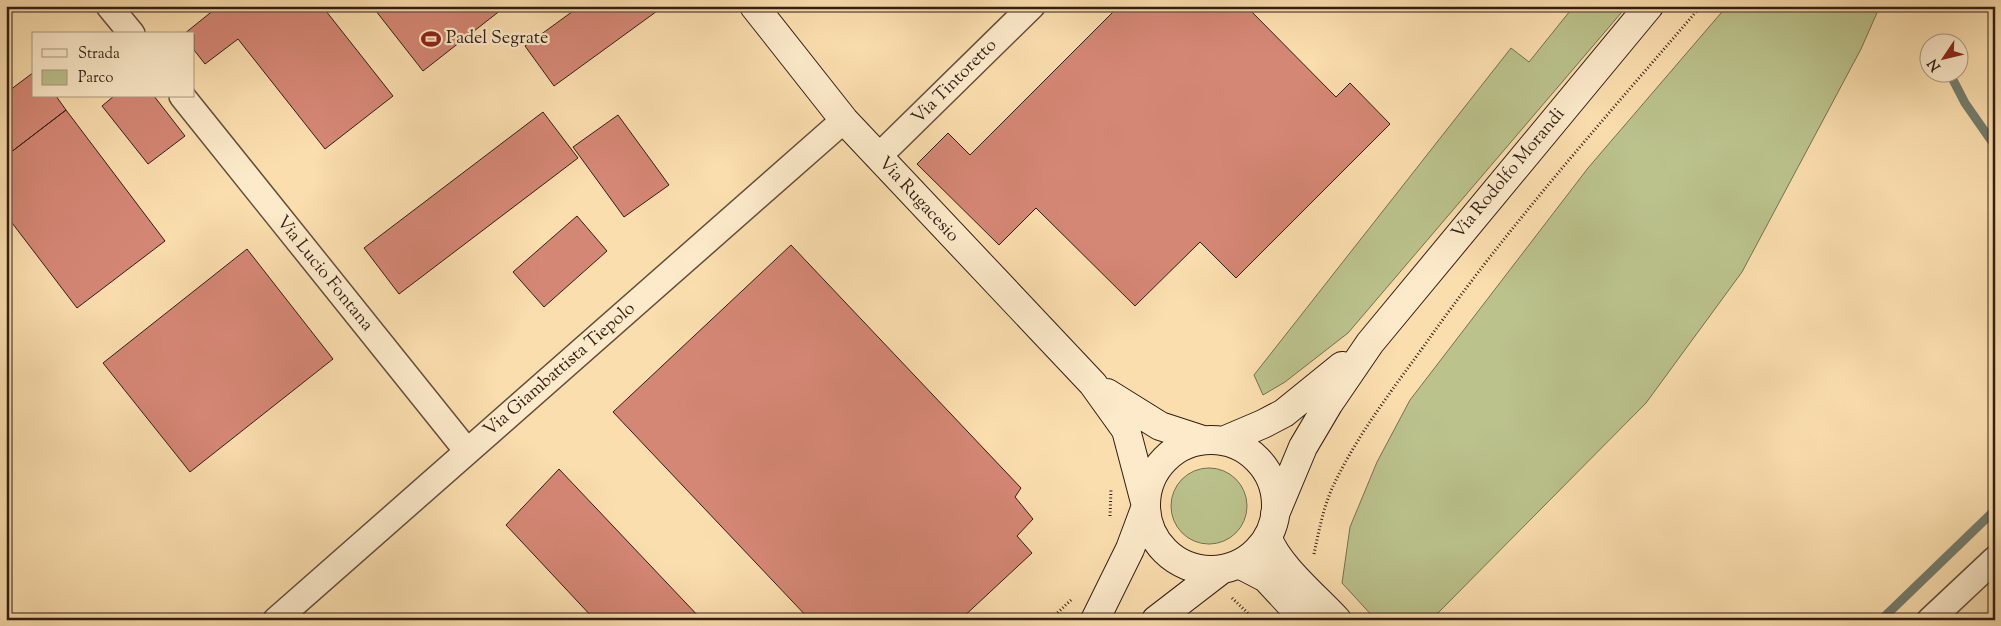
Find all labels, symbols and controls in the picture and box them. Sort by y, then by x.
place label: Padel Segrate [446,26,548,52]
sports icon: Padel Segrate [420,28,442,50]
legend [32,32,195,98]
north arrow [1918,32,1968,82]
street label: Via Tintoretto [906,33,1004,131]
text: Strada [78,44,120,65]
text: N [1924,54,1946,75]
text: Parco [78,68,114,89]
street label: Via Rodolfo Morandi [1446,103,1572,245]
street label: Via Rugacesio [871,151,965,249]
street label: Via Lucio Fontana [269,211,379,337]
street label: Via Giambattista Tiepolo [478,297,642,443]

